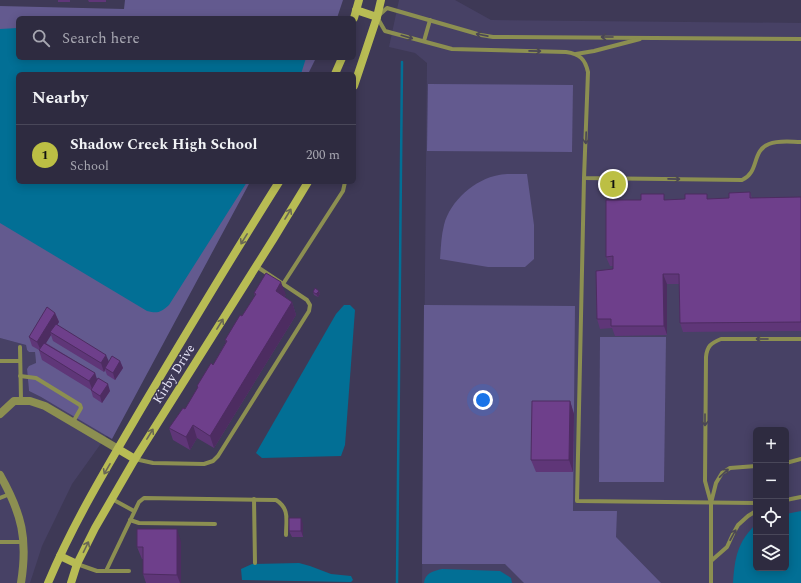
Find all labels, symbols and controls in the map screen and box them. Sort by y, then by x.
search box [16,16,356,60]
icon: search [30,27,52,49]
text: Search here [62,27,140,50]
one-way arrow [476,30,489,38]
one-way arrow [601,33,614,41]
one-way arrow [400,34,413,41]
one-way arrow [528,48,541,55]
text: Nearby [32,85,88,111]
one-way arrow [582,131,589,144]
text: Shadow Creek High School [70,133,257,156]
text: 1 [41,145,49,165]
text: 200 m [306,145,340,165]
text: School [70,156,109,176]
pin: 1 [600,169,626,199]
one-way arrow [667,176,680,183]
one-way arrow [285,208,293,220]
one-way arrow [240,233,248,244]
one-way arrow [216,318,224,330]
one-way arrow [756,335,769,343]
street label: Kirby Drive [148,340,200,408]
your location [473,390,493,410]
one-way arrow [701,413,709,426]
map controls [753,427,789,571]
button: + [753,427,789,463]
one-way arrow [147,428,155,440]
one-way arrow [102,463,110,475]
button: − [753,463,789,499]
one-way arrow [719,468,729,477]
button: locate [753,499,789,535]
one-way arrow [729,529,737,541]
button: layers [753,535,789,571]
one-way arrow [82,541,90,553]

